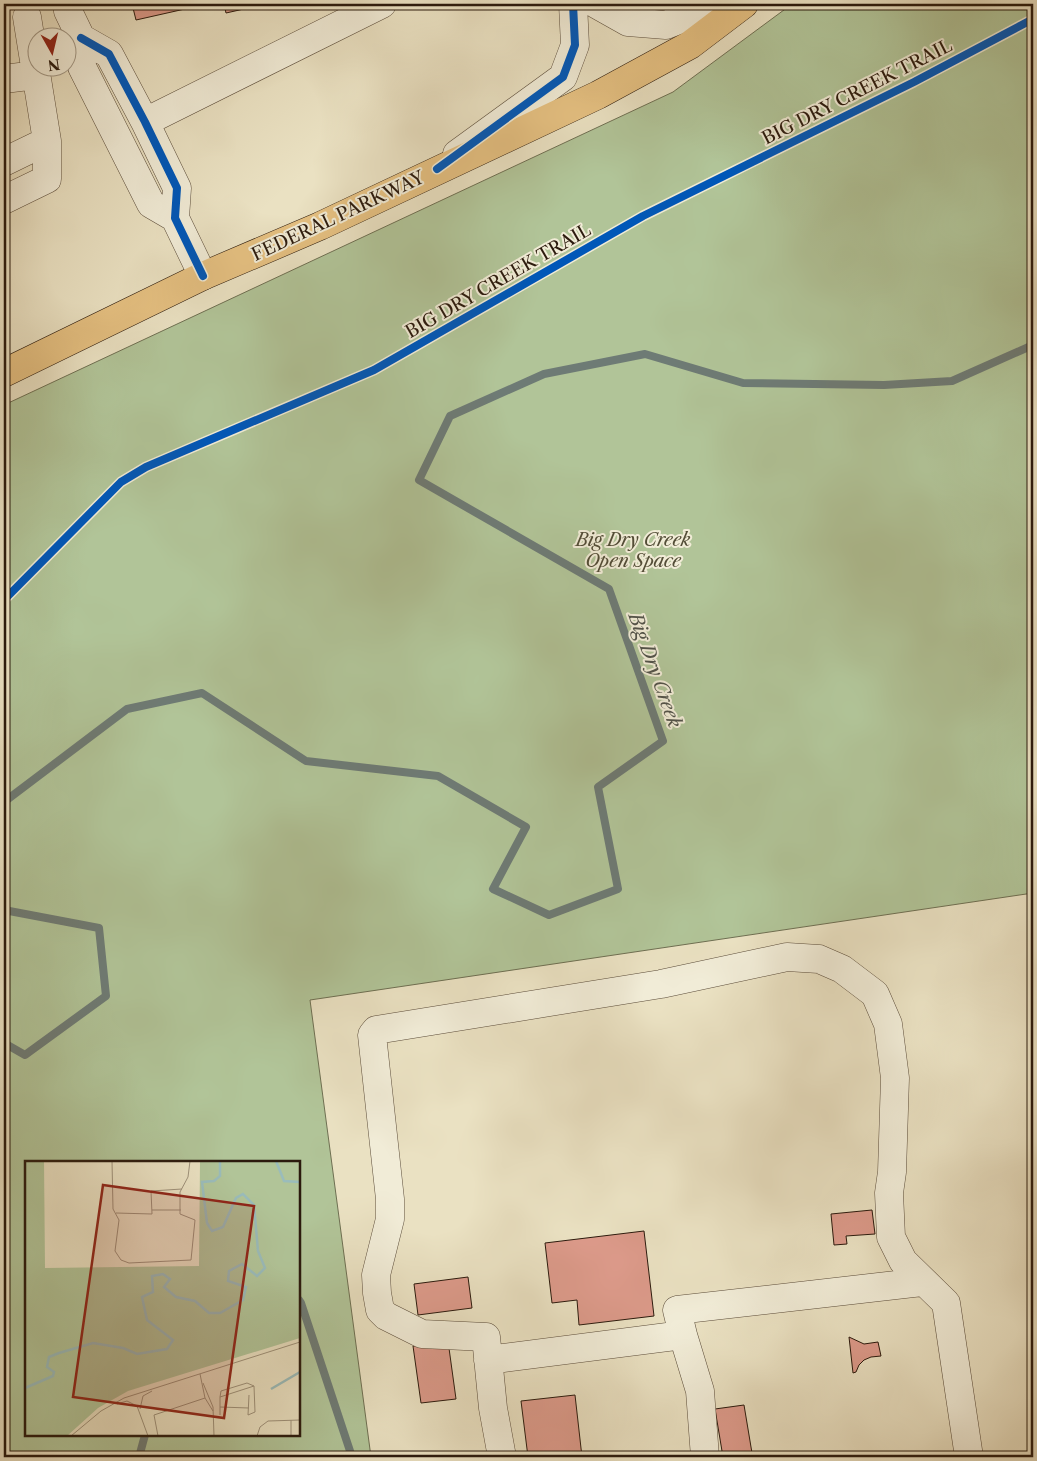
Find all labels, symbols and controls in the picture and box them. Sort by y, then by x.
north arrow [28,28,78,78]
street label: BIG DRY CREEK TRAIL [758,34,956,150]
text: N [47,55,61,75]
street label: FEDERAL PARKWAY [248,166,429,266]
street label: BIG DRY CREEK TRAIL [401,219,595,343]
park label: Big Dry Creek Open Space [574,529,691,572]
water label: Big Dry Creek [623,607,687,731]
inset map [25,1161,300,1436]

